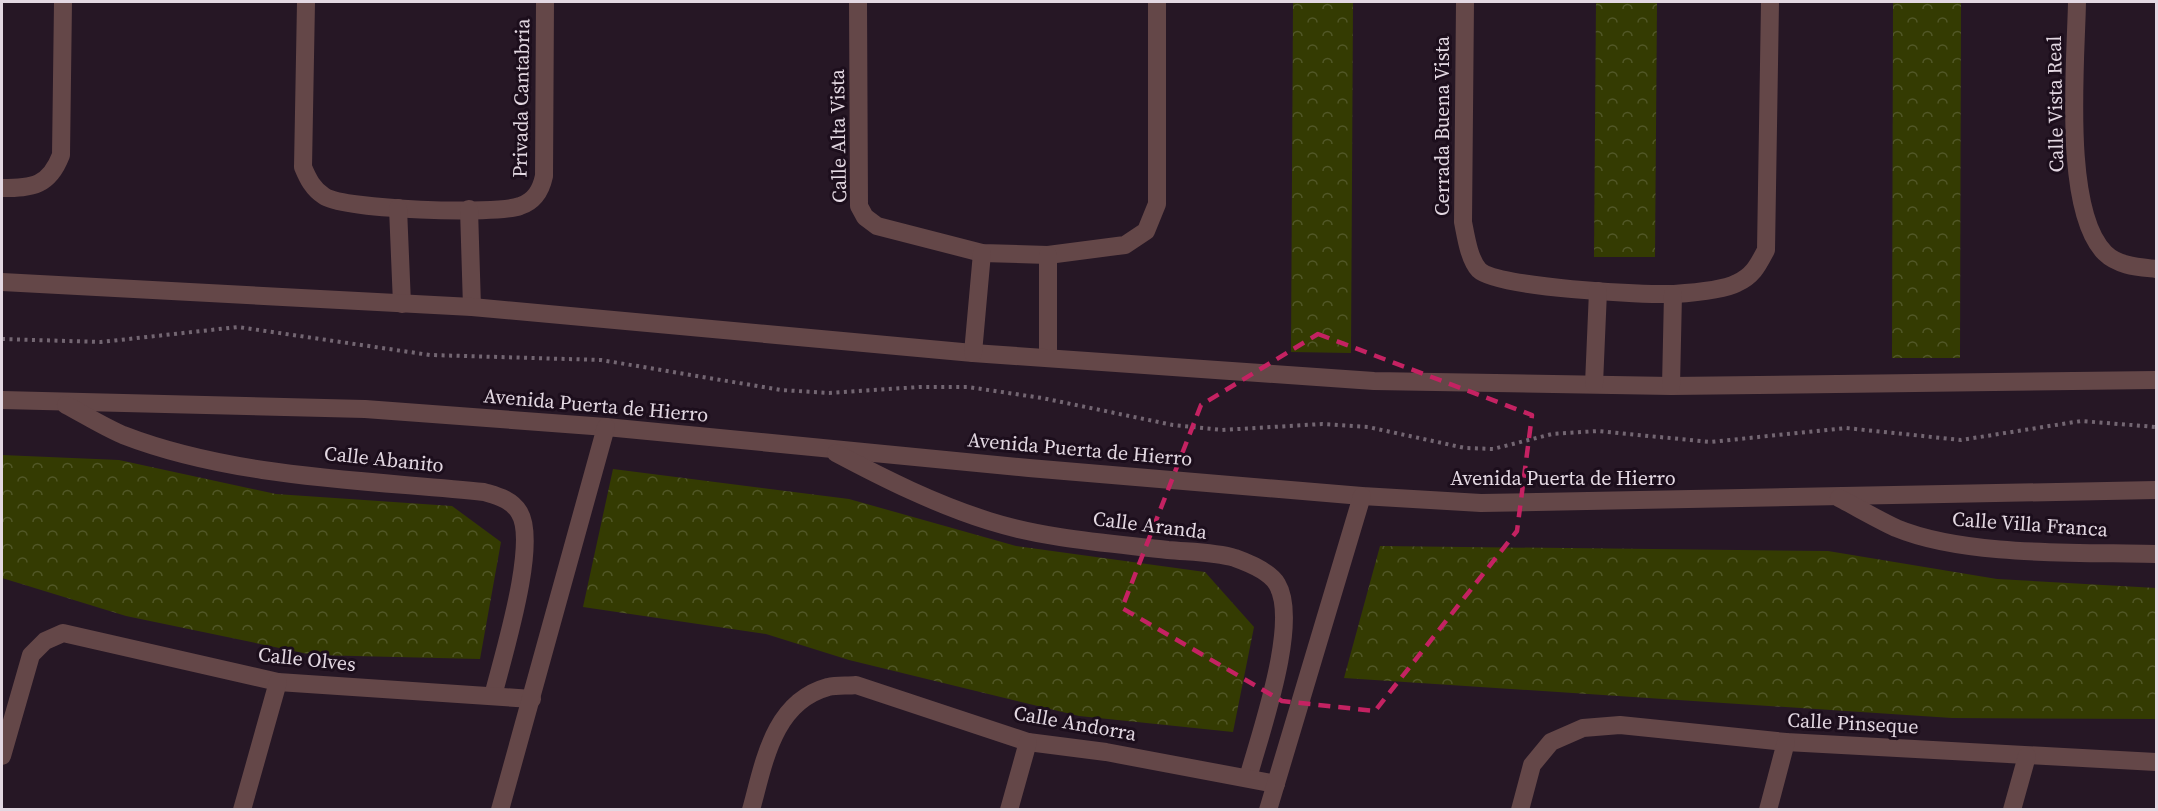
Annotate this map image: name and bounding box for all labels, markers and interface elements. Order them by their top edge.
street label: Privada Cantabria [506,17,536,178]
street label: Cerrada Buena Vista [1428,35,1456,216]
street label: Calle Vista Real [2040,35,2070,173]
street label: Calle Alta Vista [823,68,853,203]
street label: Avenida Puerta de Hierro [482,381,710,429]
street label: Avenida Puerta de Hierro [966,425,1194,473]
street label: Calle Abanito [323,439,445,479]
street label: Avenida Puerta de Hierro [1450,464,1676,492]
street label: Calle Aranda [1091,504,1209,546]
street label: Calle Villa Franca [1951,505,2110,543]
street label: Calle Olves [257,640,357,678]
street label: Calle Andorra [1011,698,1139,748]
street label: Calle Pinseque [1787,706,1919,740]

